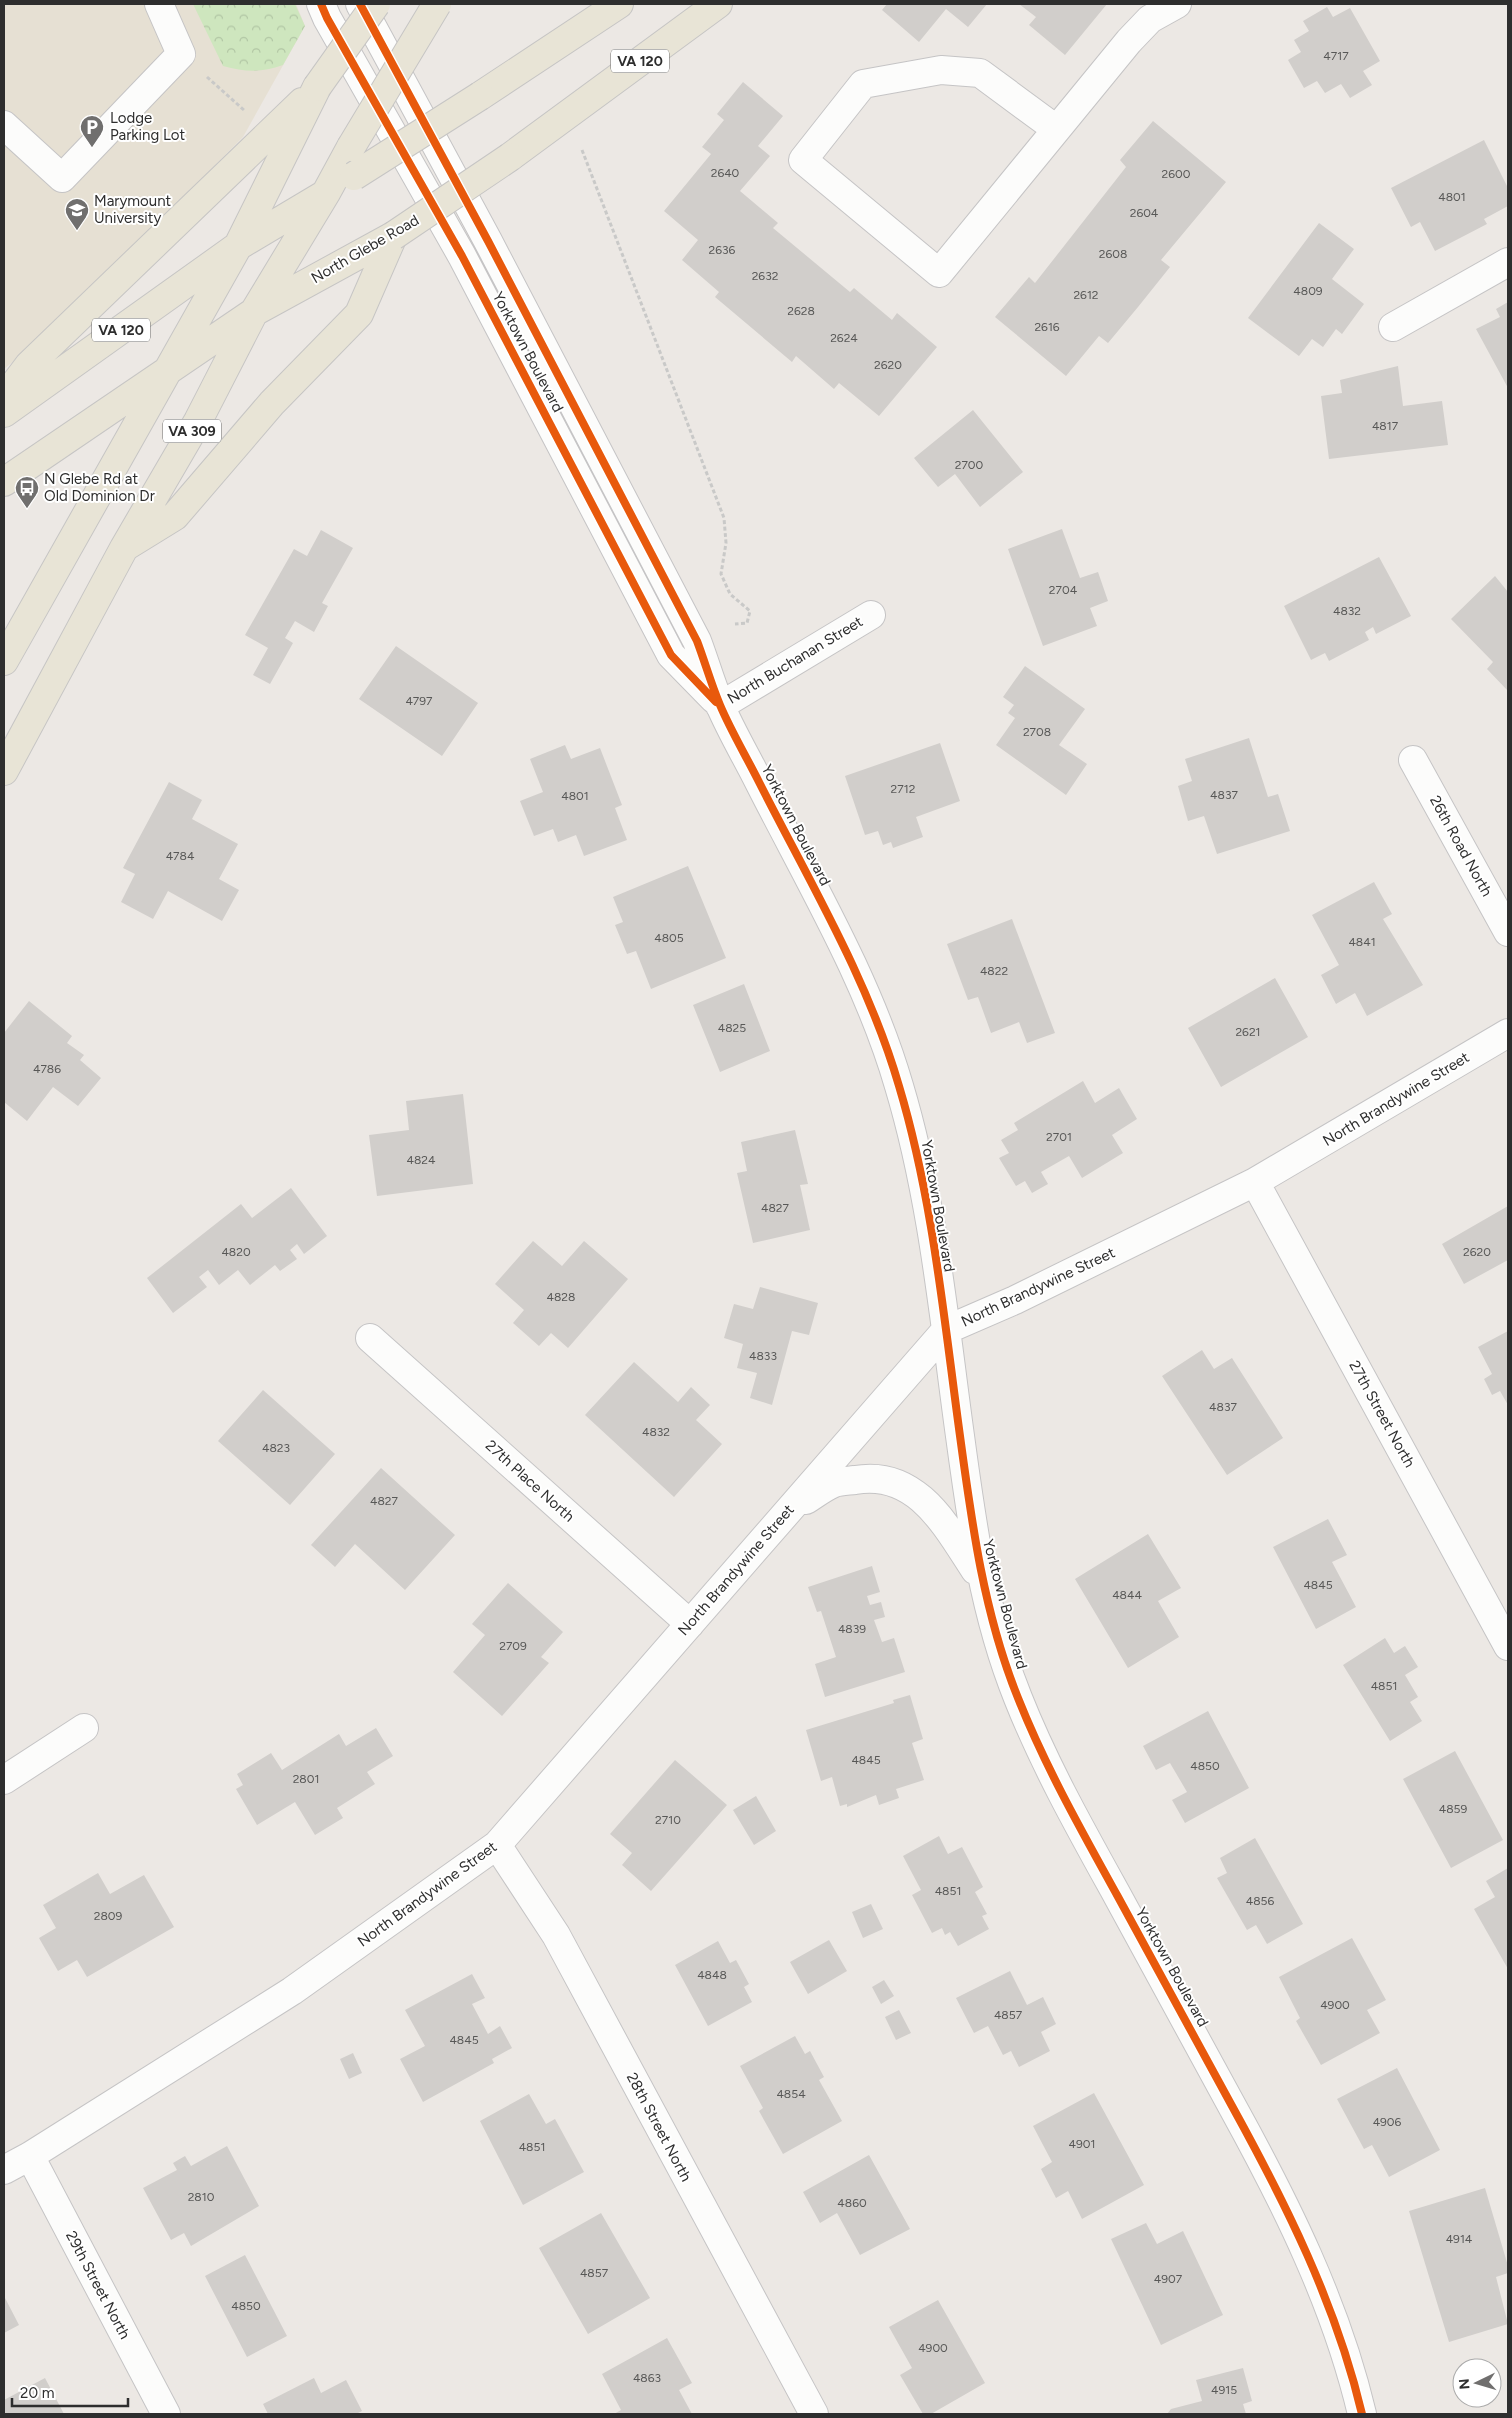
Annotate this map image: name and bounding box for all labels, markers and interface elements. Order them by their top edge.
road number: VA 120 [611,49,669,72]
house number: 4717 [1323,49,1349,63]
place label: Lodge Parking Lot [110,109,185,144]
parking icon: Lodge Parking Lot [79,114,105,148]
house number: 2640 [711,166,740,180]
house number: 2600 [1162,167,1191,181]
house number: 4801 [1438,190,1466,204]
place label: Marymount University [94,192,172,227]
school or university icon: Marymount University [64,197,90,231]
house number: 2604 [1130,206,1159,220]
street label: North Glebe Road [308,211,422,287]
house number: 2636 [709,243,736,257]
house number: 2608 [1099,247,1127,261]
house number: 2632 [752,269,778,283]
house number: 4809 [1293,284,1323,298]
house number: 2612 [1073,288,1099,302]
street label: Yorktown Boulevard [489,289,567,415]
house number: 2628 [787,304,815,318]
road number: VA 120 [92,318,150,342]
house number: 2616 [1034,320,1060,334]
house number: 2624 [830,331,858,345]
house number: 2620 [874,358,902,372]
house number: 4817 [1372,419,1399,433]
road number: VA 309 [163,420,221,442]
house number: 2700 [955,458,984,472]
place label: N Glebe Rd at Old Dominion Dr [44,470,155,505]
bus stop icon: N Glebe Rd at Old Dominion Dr [14,475,40,509]
house number: 2704 [1049,583,1078,597]
house number: 4832 [1333,604,1361,618]
street label: North Buchanan Street [724,612,866,708]
house number: 4797 [405,694,433,708]
house number: 2708 [1023,725,1051,739]
street label: Yorktown Boulevard [758,761,834,889]
house number: 2712 [891,782,915,796]
house number: 4837 [1210,788,1238,802]
house number: 4801 [561,789,589,803]
street label: 26th Road North [1426,793,1496,899]
house number: 4784 [166,849,195,863]
house number: 4805 [654,931,684,945]
house number: 4841 [1348,935,1376,949]
house number: 4822 [980,964,1008,978]
house number: 4825 [718,1021,746,1035]
house number: 2621 [1235,1025,1261,1039]
street label: North Brandywine Street [1320,1048,1473,1150]
house number: 4786 [33,1062,61,1076]
house number: 2701 [1046,1130,1072,1144]
street label: Yorktown Boulevard [918,1139,958,1273]
house number: 4824 [407,1153,436,1167]
house number: 4827 [761,1201,790,1215]
street label: North Brandywine Street [958,1243,1118,1331]
house number: 4820 [221,1245,251,1259]
house number: 2620 [1463,1245,1491,1259]
house number: 4828 [547,1290,575,1304]
house number: 4833 [749,1349,777,1363]
street label: 27th Street North [1345,1357,1419,1471]
house number: 4837 [1209,1400,1237,1414]
house number: 4832 [642,1425,670,1439]
street label: 27th Place North [482,1436,578,1526]
house number: 4823 [262,1441,290,1455]
house number: 4827 [370,1494,399,1508]
street label: North Brandywine Street [674,1501,798,1639]
street label: Yorktown Boulevard [979,1537,1031,1671]
house number: 4845 [1303,1578,1333,1592]
house number: 4844 [1112,1588,1142,1602]
house number: 4839 [838,1622,866,1636]
house number: 2709 [499,1639,527,1653]
house number: 4851 [1371,1679,1397,1693]
house number: 4845 [851,1753,881,1767]
house number: 4850 [1190,1759,1220,1773]
house number: 2801 [293,1772,319,1786]
house number: 4859 [1439,1802,1467,1816]
house number: 2710 [655,1813,681,1827]
street label: North Brandywine Street [354,1837,500,1951]
house number: 4851 [935,1884,961,1898]
house number: 4856 [1246,1894,1274,1908]
street label: Yorktown Boulevard [1132,1904,1212,2030]
house number: 2809 [94,1909,122,1923]
house number: 4848 [697,1968,727,1982]
house number: 4900 [1320,1998,1350,2012]
house number: 4857 [994,2008,1023,2022]
house number: 4845 [449,2033,479,2047]
street label: 28th Street North [623,2070,695,2184]
house number: 4854 [776,2087,806,2101]
house number: 4906 [1373,2115,1402,2129]
house number: 4901 [1069,2137,1095,2151]
house number: 4851 [519,2140,545,2154]
house number: 2810 [188,2190,215,2204]
house number: 4860 [837,2196,867,2210]
street label: 29th Street North [62,2228,134,2342]
house number: 4914 [1446,2232,1473,2246]
house number: 4857 [580,2266,609,2280]
house number: 4907 [1154,2272,1183,2286]
house number: 4850 [231,2299,261,2313]
house number: 4900 [918,2341,948,2355]
north arrow [1452,2358,1502,2408]
house number: 4863 [633,2371,661,2385]
scale bar [12,2376,129,2408]
text: N [1456,2378,1473,2390]
house number: 4915 [1211,2383,1237,2397]
text: 20 m [20,2384,54,2402]

